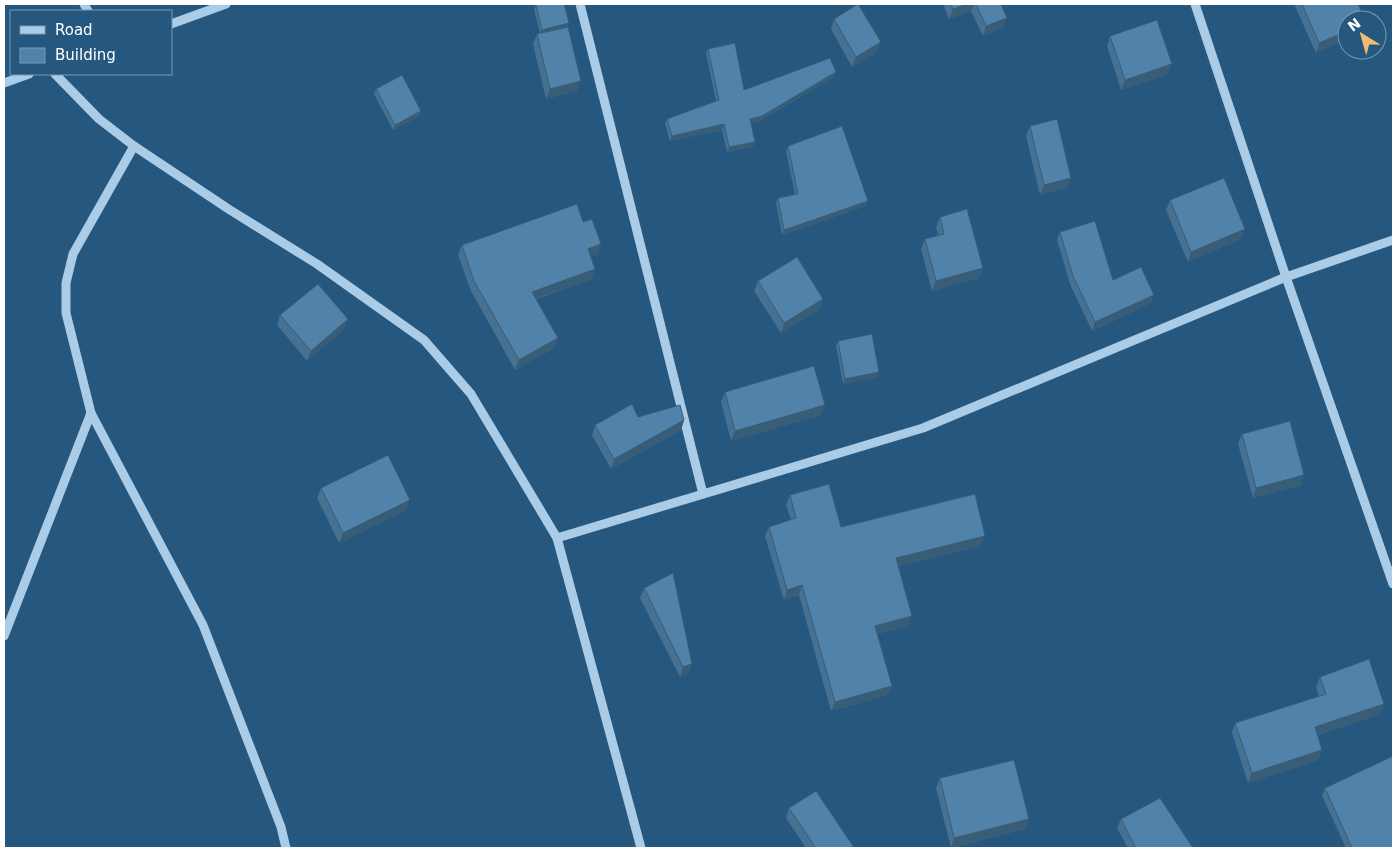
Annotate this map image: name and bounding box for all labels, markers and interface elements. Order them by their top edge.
legend [10,10,172,75]
north arrow [1337,10,1387,60]
text: N [1345,15,1364,35]
text: Road [55,21,93,39]
text: Building [55,46,116,64]

